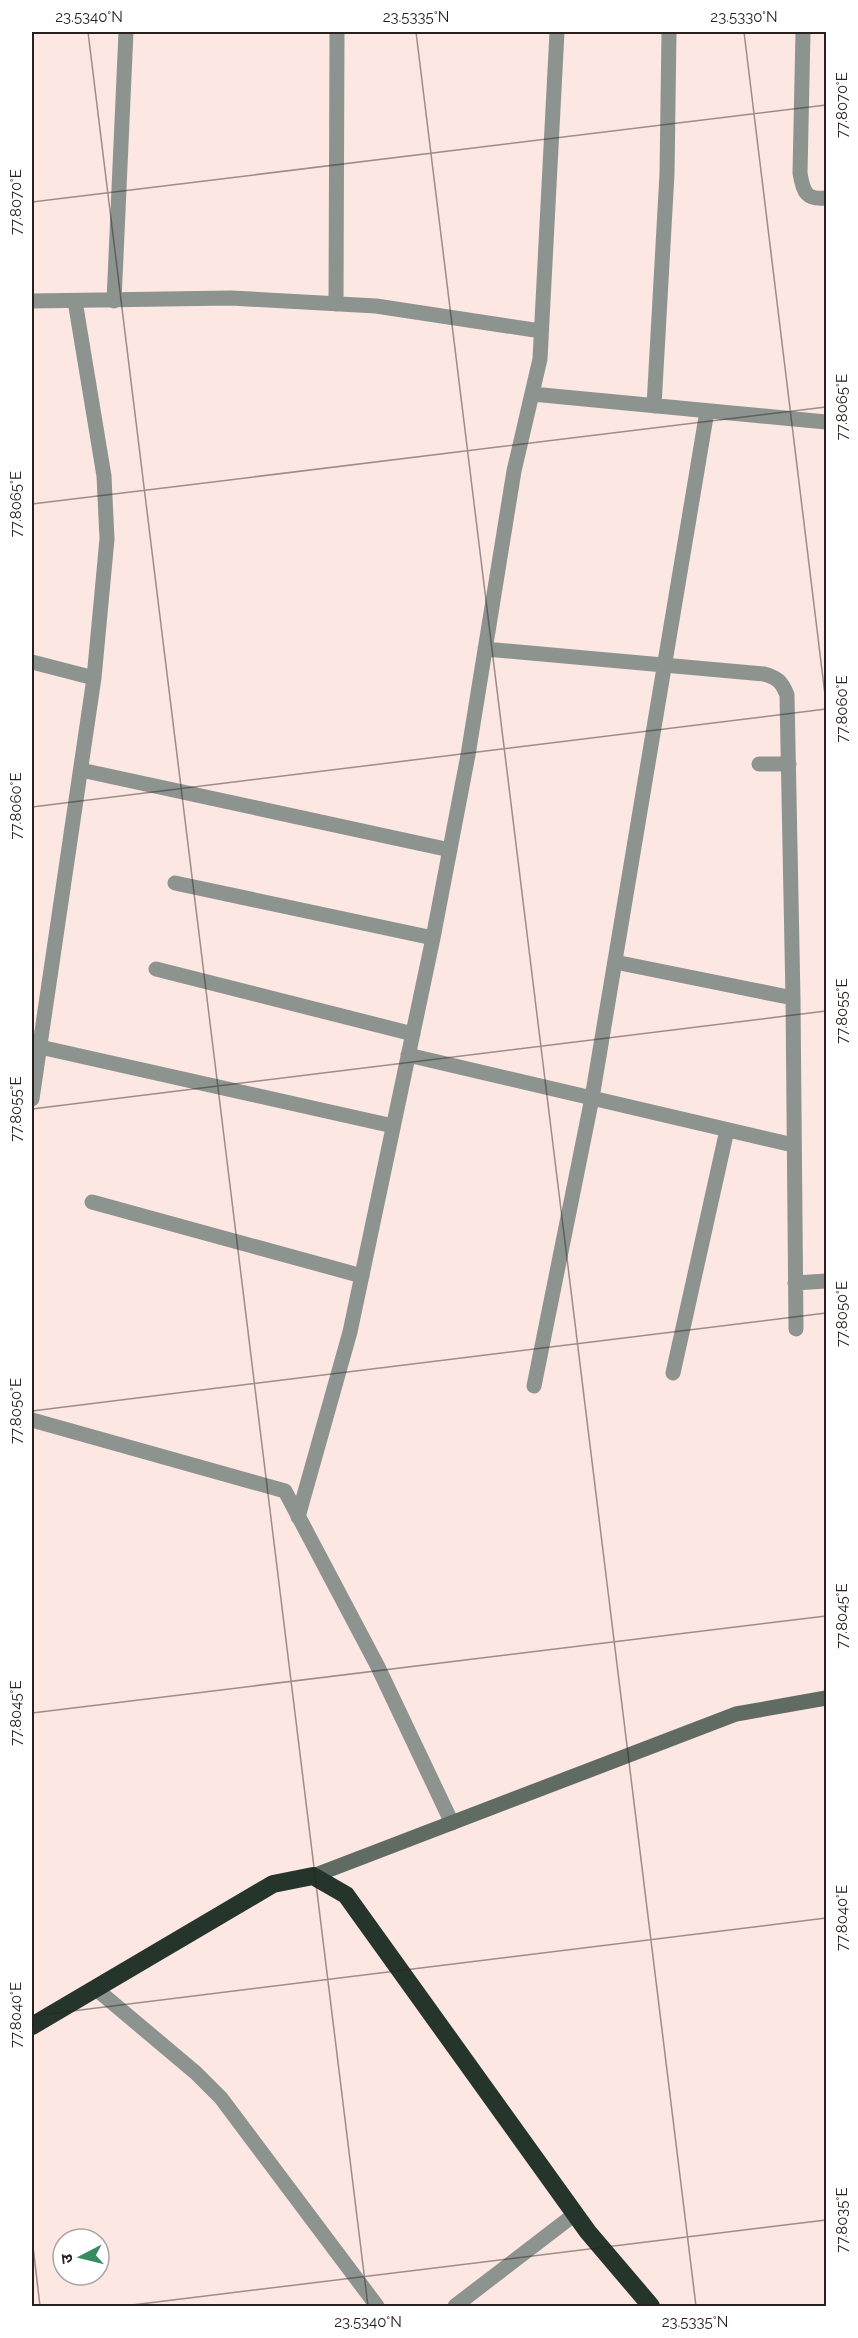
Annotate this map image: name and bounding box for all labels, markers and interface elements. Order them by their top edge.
text: 23.5340°N [55,8,123,26]
text: 23.5335°N [383,8,449,26]
text: 23.5330°N [710,8,778,26]
text: 77.8070°E [833,72,851,138]
text: 77.8070°E [7,169,25,235]
text: 77.8065°E [833,374,851,440]
text: 77.8065°E [7,471,25,537]
text: 77.8060°E [833,675,851,743]
text: 77.8060°E [7,772,25,840]
text: 77.8055°E [833,978,851,1044]
text: 77.8055°E [7,1076,25,1142]
text: 77.8050°E [833,1281,851,1347]
text: 77.8050°E [7,1378,25,1444]
text: 77.8045°E [833,1583,851,1649]
text: 77.8045°E [7,1680,25,1746]
text: 77.8040°E [833,1885,851,1951]
text: 77.8040°E [7,1982,25,2048]
text: 77.8035°E [833,2187,851,2253]
north arrow [51,2227,111,2287]
text: उ [57,2252,77,2265]
text: 23.5340°N [334,2313,402,2331]
text: 23.5335°N [662,2313,728,2331]

